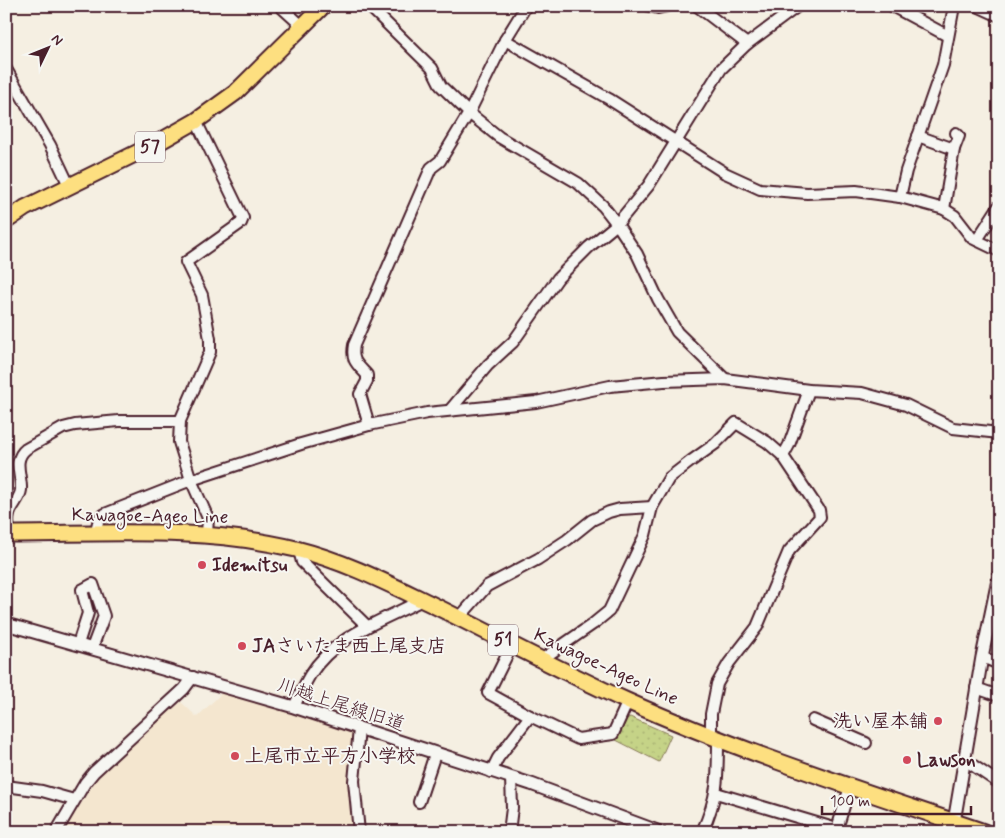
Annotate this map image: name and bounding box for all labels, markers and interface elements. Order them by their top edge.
north arrow [22,22,72,72]
text: N [47,30,67,49]
road number: 57 [135,132,165,162]
street label: Kawagoe-Ageo Line [71,502,229,532]
place label: Idemitsu [212,553,288,578]
marker: Idemitsu [196,559,208,571]
street label: Kawagoe-Ageo Line [529,623,682,713]
road number: 51 [488,624,518,656]
place label: JAさいたま西上尾支店 [252,634,446,659]
marker: JAさいたま西上尾支店 [236,640,248,652]
street label: 川越上尾線旧道 [274,673,408,737]
place label: 洗い屋本舗 [833,709,928,734]
marker: 洗い屋本舗 [932,715,944,727]
place label: 上尾市立平方小学校 [245,744,416,769]
place label: Lawson [917,748,976,773]
marker: 上尾市立平方小学校 [229,750,241,762]
marker: Lawson [901,754,913,766]
scale bar [822,783,971,815]
text: 100 m [830,792,870,812]

